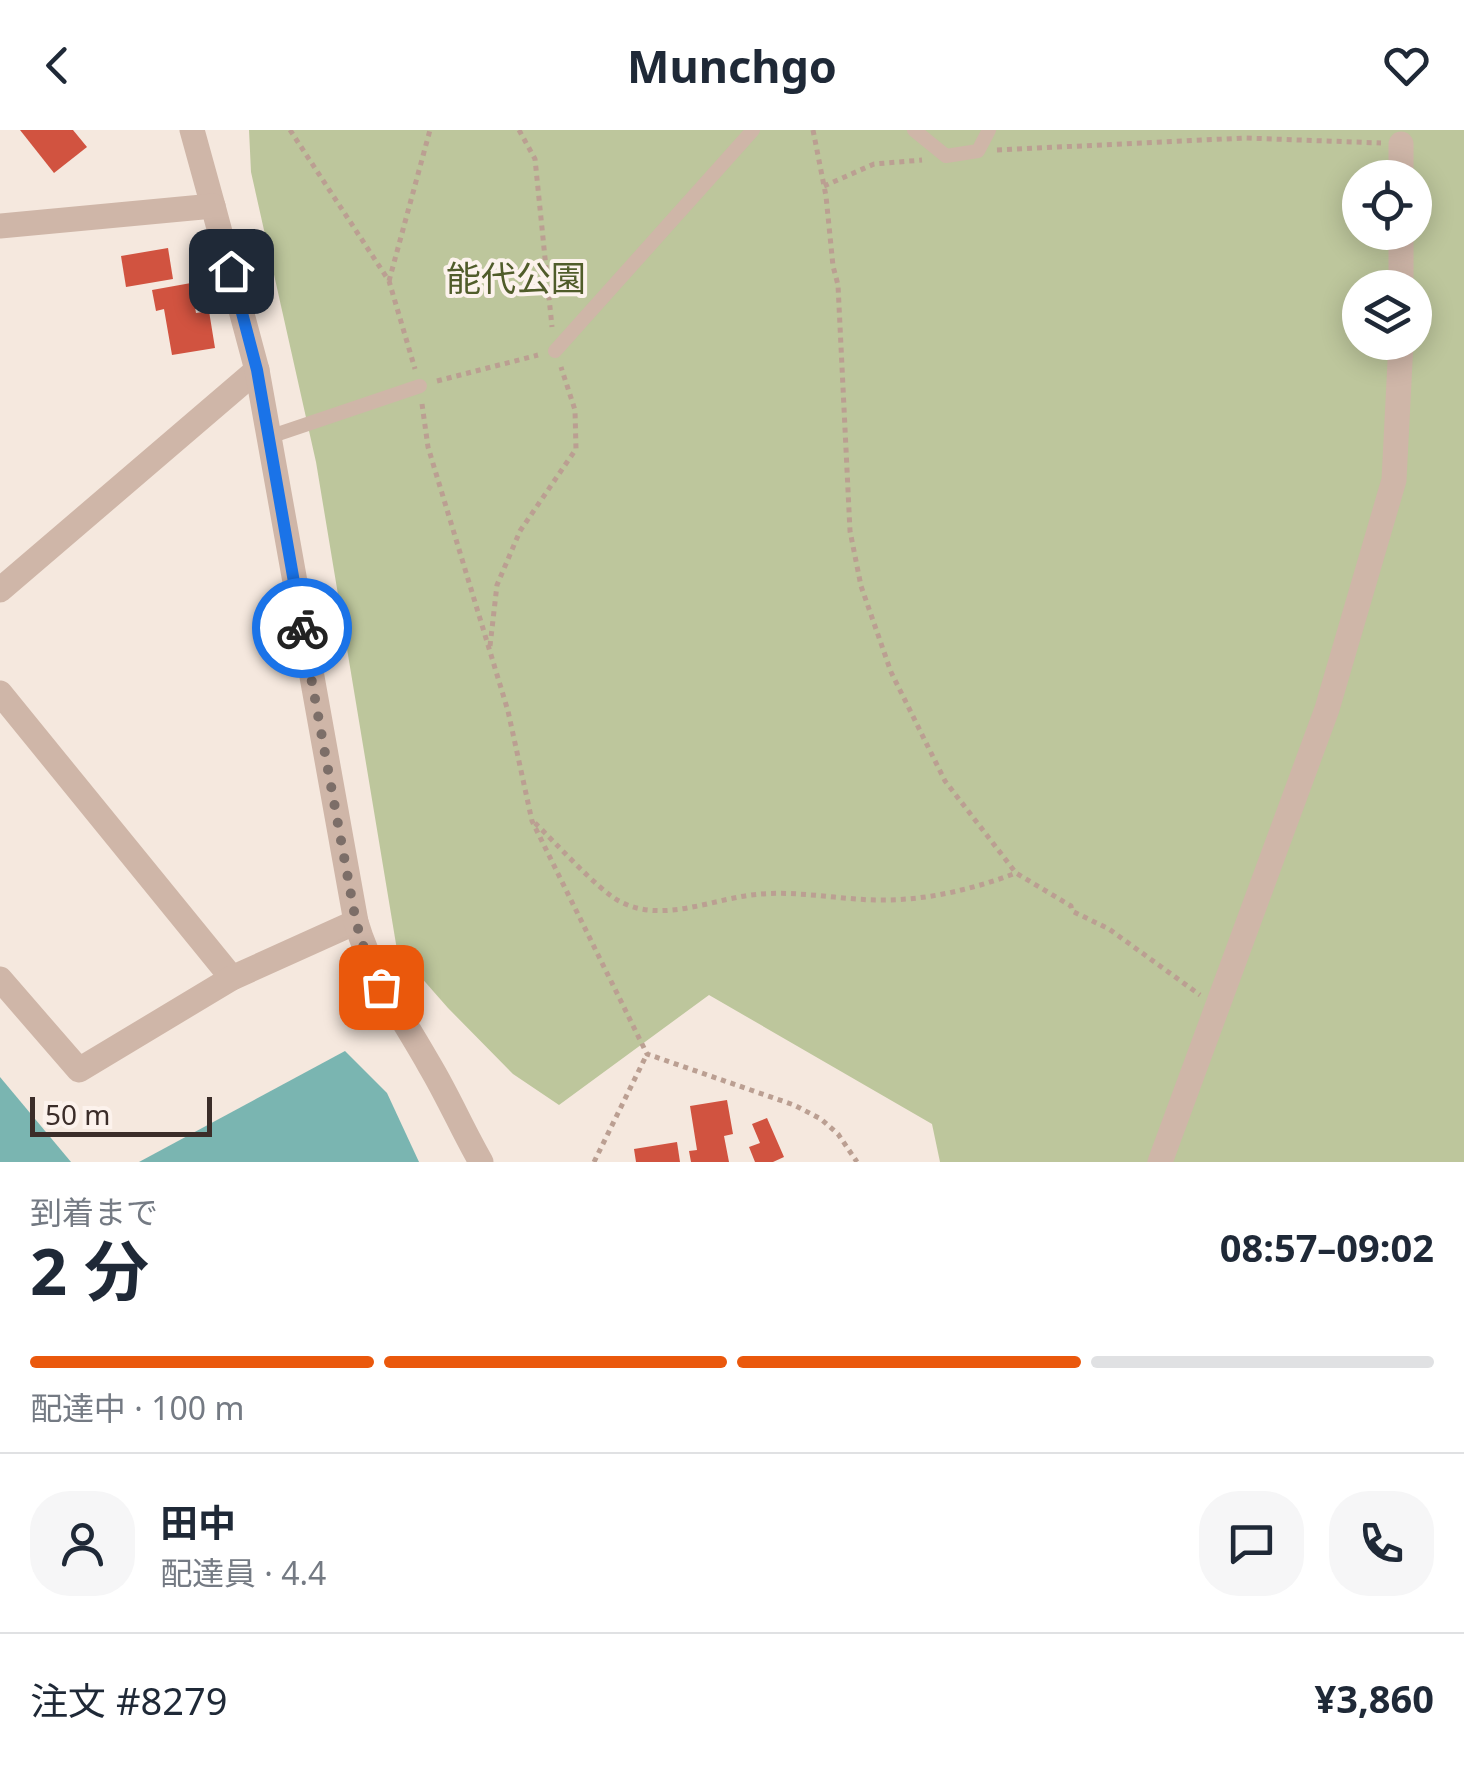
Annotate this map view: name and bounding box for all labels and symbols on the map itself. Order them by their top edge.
pin [189,229,274,314]
park label: 能代公園 [446,254,586,301]
courier [252,578,352,678]
pin [339,945,424,1030]
scale bar [30,1092,212,1136]

